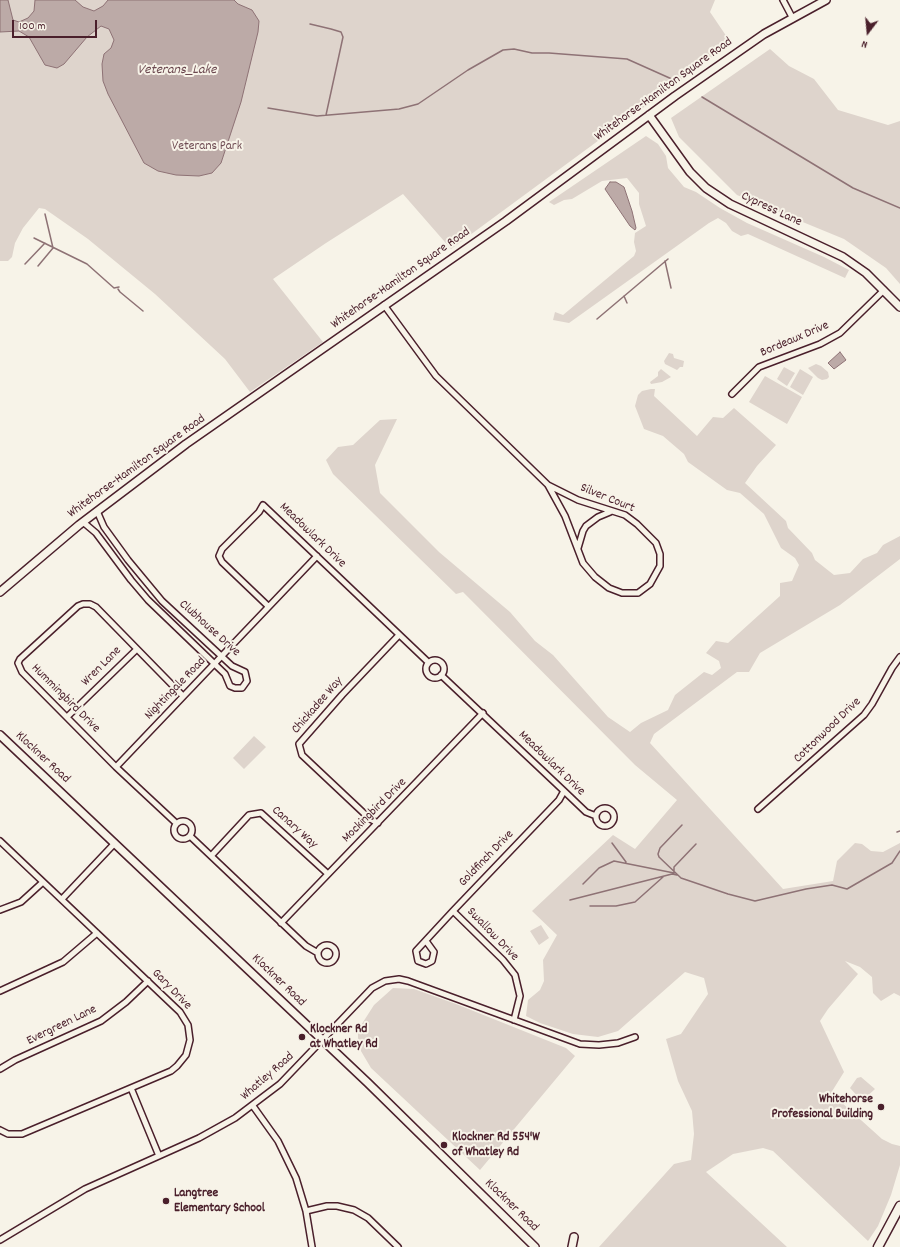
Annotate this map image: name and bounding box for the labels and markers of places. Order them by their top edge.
place label: Klockner Rd at Whatley Rd [310,1022,378,1053]
marker: Klockner Rd at Whatley Rd [297,1032,307,1042]
place label: Whitehorse Professional Building [771,1092,873,1123]
marker: Whitehorse Professional Building [876,1102,886,1112]
place label: Klockner Rd 554'W of Whatley Rd [452,1130,540,1161]
marker: Klockner Rd 554'W of Whatley Rd [439,1140,449,1150]
place label: Langtree Elementary School [174,1186,265,1217]
marker: Langtree Elementary School [161,1196,171,1206]

